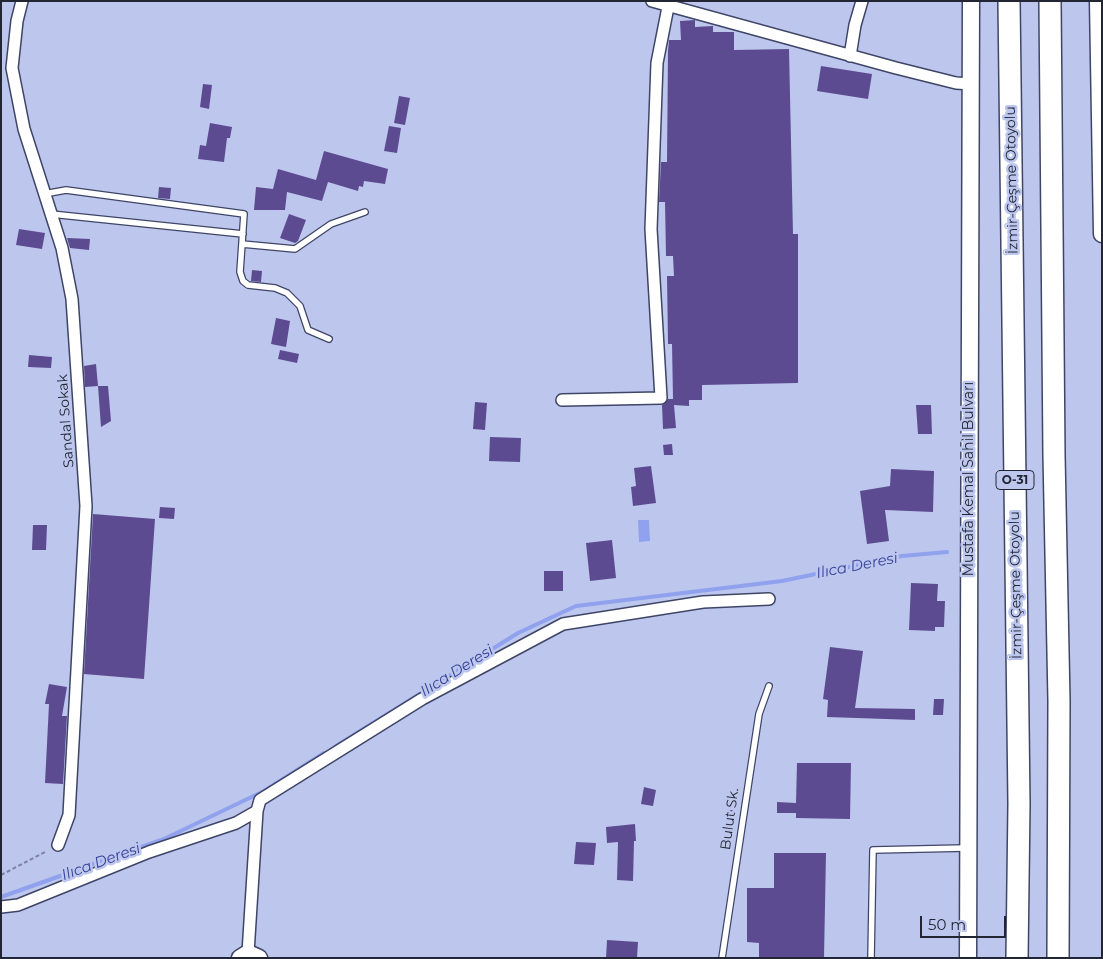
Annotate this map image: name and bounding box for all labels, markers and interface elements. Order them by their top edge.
street label: İzmir-Çeşme Otoyolu [1002,106,1022,254]
street label: Sandal Sokak [54,374,78,468]
street label: Mustafa Kemal Sahil Bulvarı [961,382,977,576]
road number: O-31 [996,470,1034,490]
street label: İzmir-Çeşme Otoyolu [1006,511,1026,659]
water label: Ilıca Deresi [815,549,899,583]
water label: Ilıca Deresi [417,641,497,701]
street label: Bulut Sk. [717,787,743,851]
water label: Ilıca Deresi [59,839,143,885]
scale bar [923,906,1009,938]
text: 50 m [928,915,966,934]

